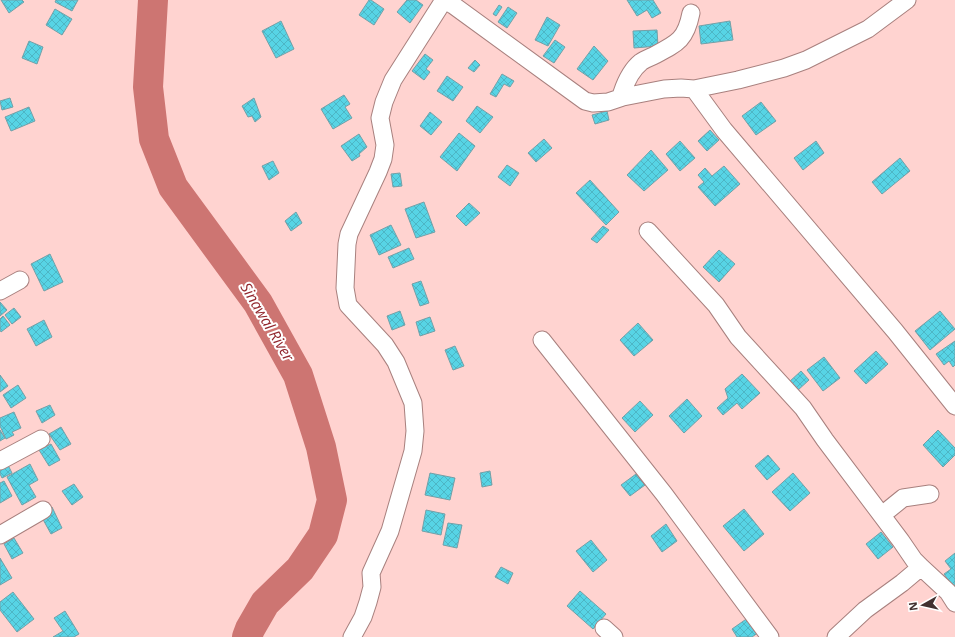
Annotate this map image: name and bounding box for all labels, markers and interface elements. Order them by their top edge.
water label: Sinawal River [237,279,300,365]
north arrow [903,585,943,625]
text: N [905,601,921,612]

